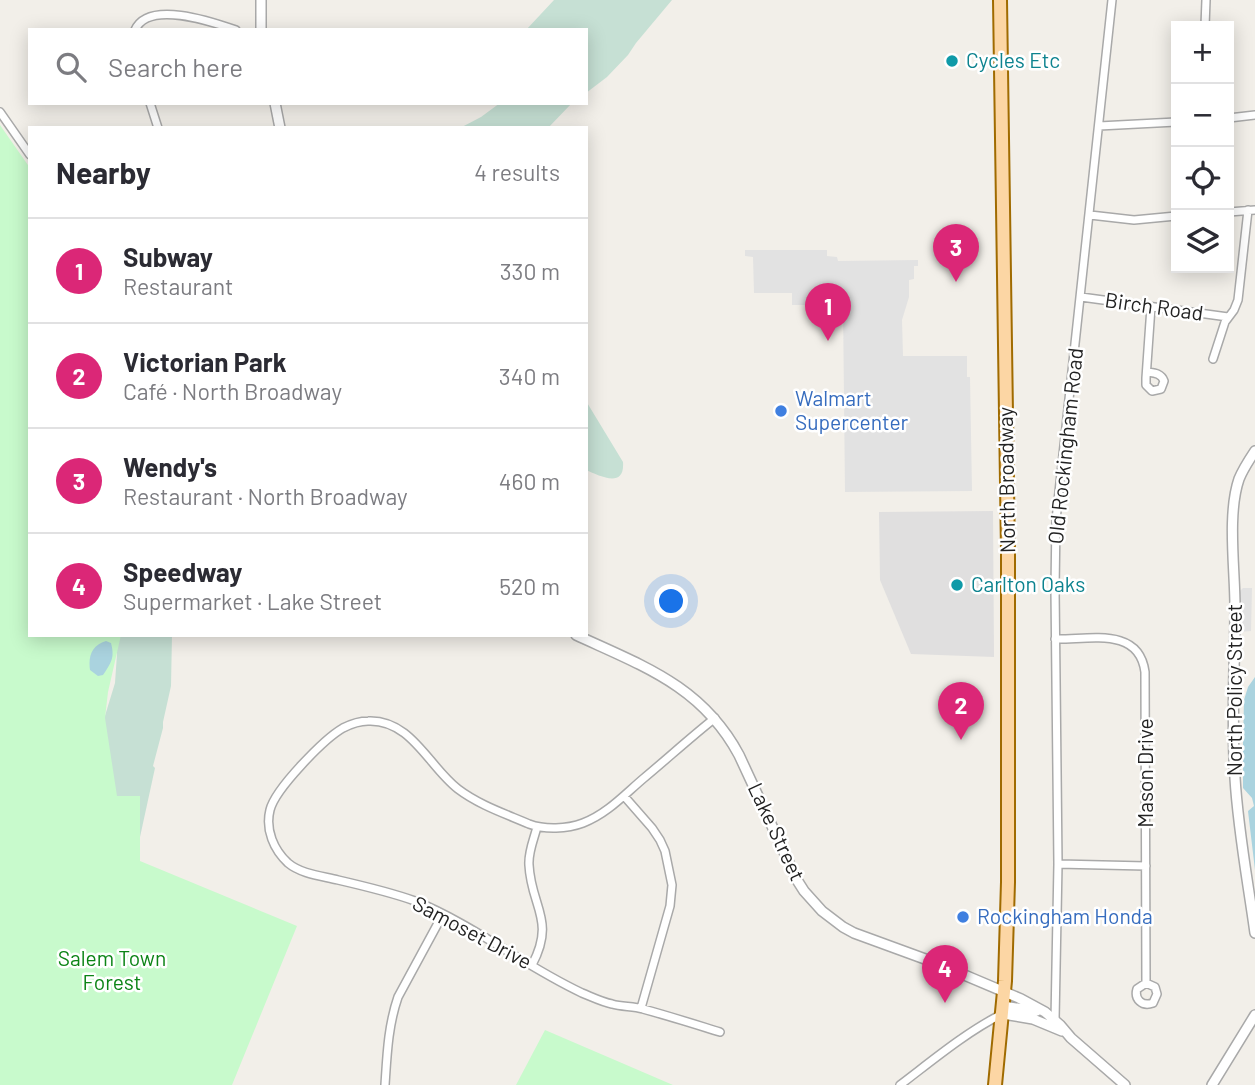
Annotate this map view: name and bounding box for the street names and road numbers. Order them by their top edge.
street label: Birch Road [1103,286,1205,325]
street label: Old Rockingham Road [1042,346,1087,545]
street label: North Broadway [992,406,1019,553]
street label: North Policy Street [1221,604,1246,776]
street label: Mason Drive [1132,718,1157,828]
street label: Lake Street [744,778,811,884]
street label: Samoset Drive [409,890,537,974]

